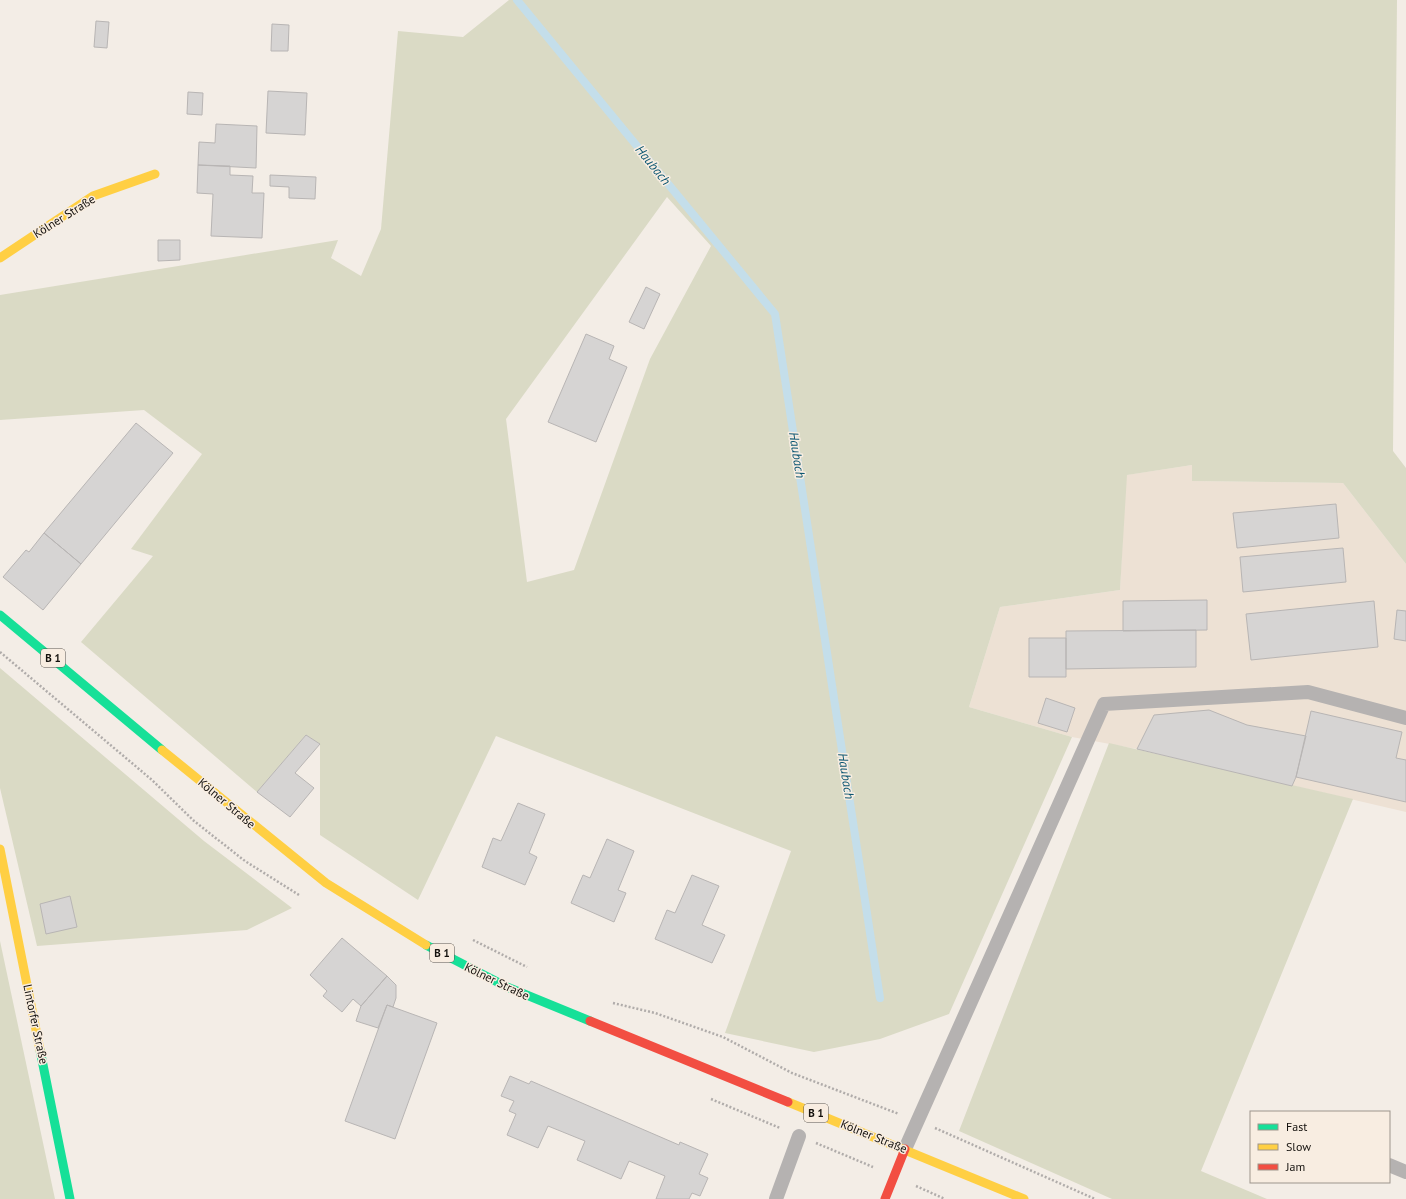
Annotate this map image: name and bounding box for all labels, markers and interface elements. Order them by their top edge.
water label: Haubach [632,141,674,189]
street label: Kölner Straße [30,191,98,241]
water label: Haubach [785,431,809,480]
road number: B 1 [41,649,65,667]
water label: Haubach [834,752,858,801]
street label: Kölner Straße [195,775,259,831]
road number: B 1 [430,944,454,962]
street label: Kölner Straße [462,959,532,1003]
street label: Lintorfer Straße [20,983,52,1065]
road number: B 1 [804,1104,828,1122]
legend [1250,1111,1390,1183]
street label: Kölner Straße [839,1116,909,1156]
text: Fast [1286,1119,1307,1134]
text: Slow [1286,1139,1311,1154]
text: Jam [1285,1159,1305,1174]

